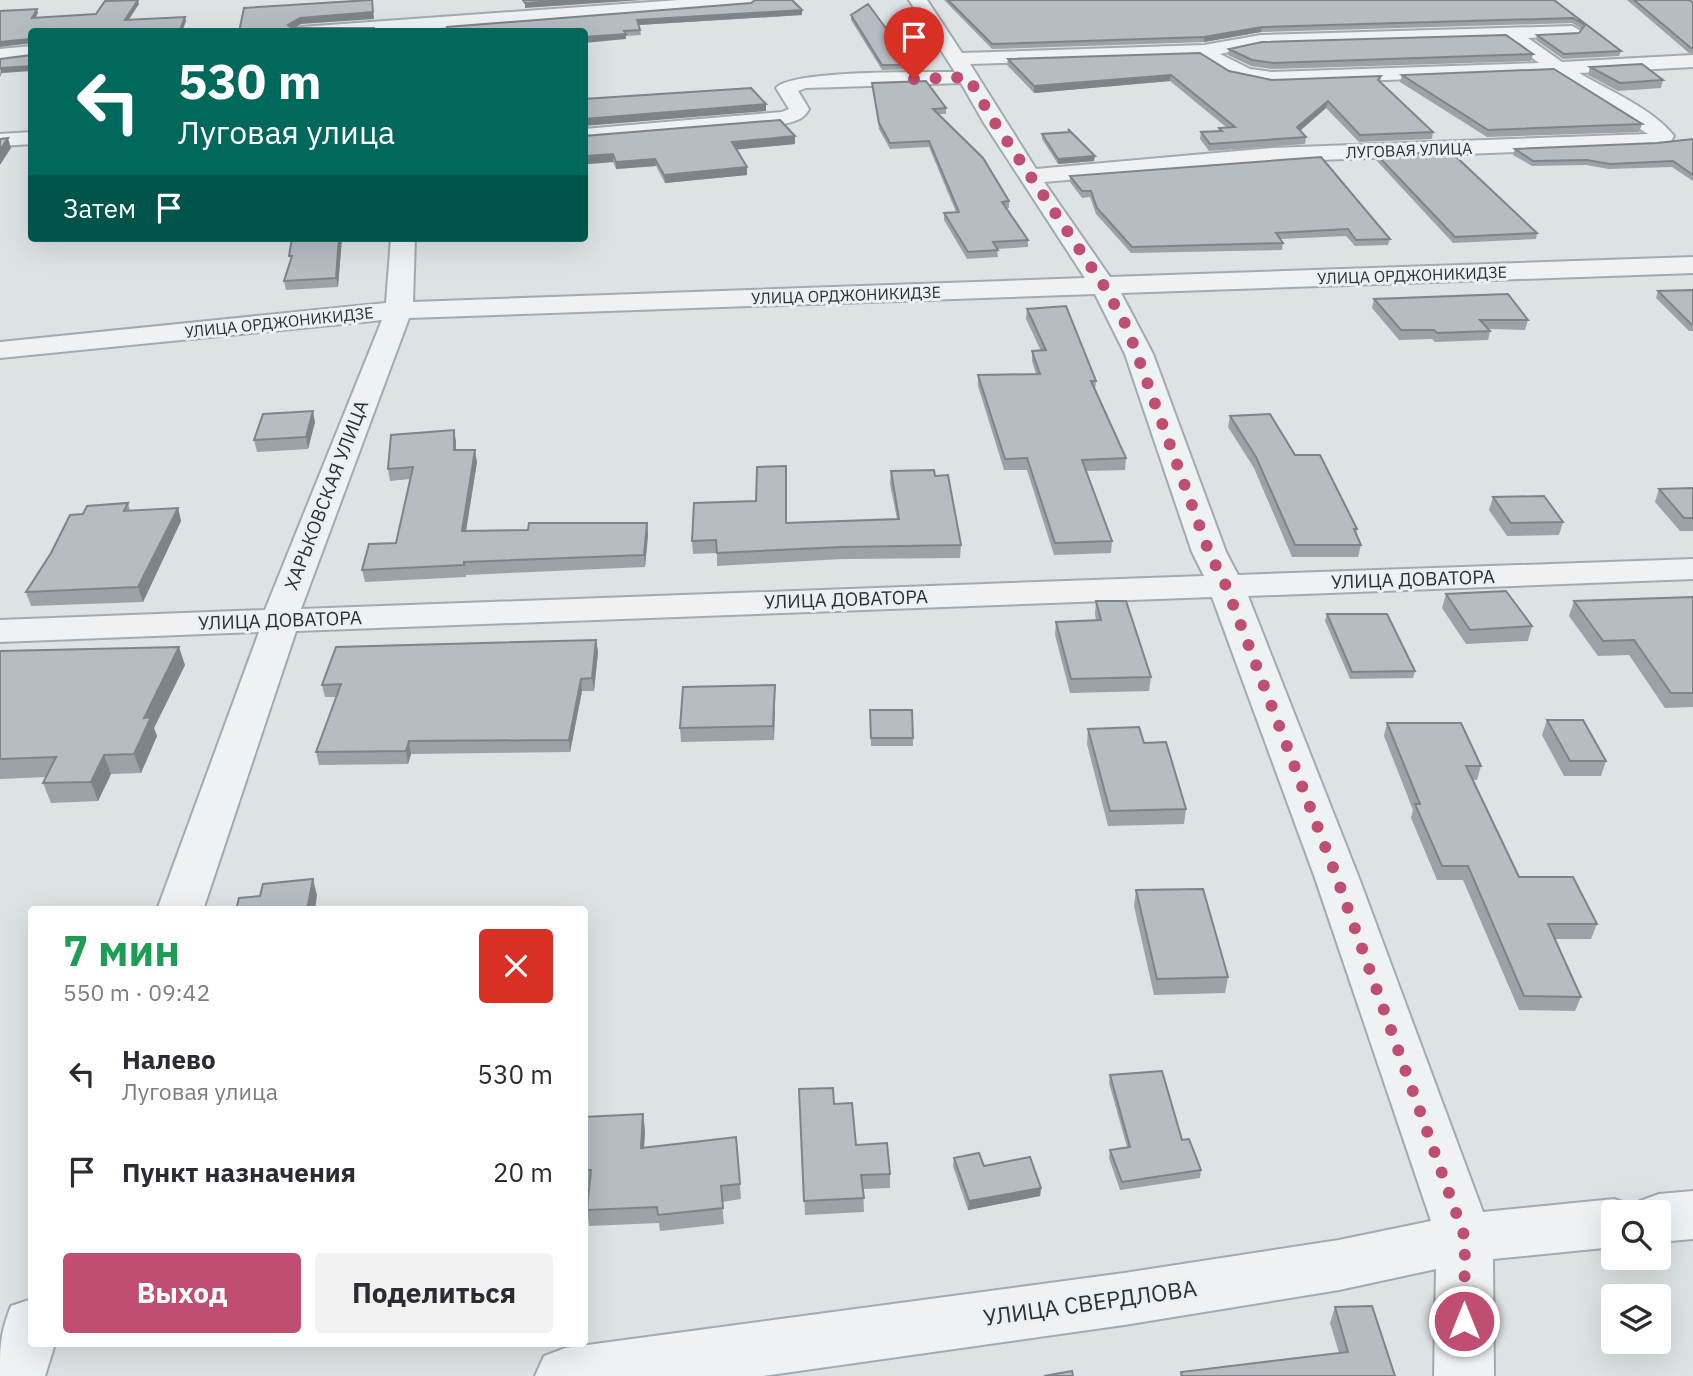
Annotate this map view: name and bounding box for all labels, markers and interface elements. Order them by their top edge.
pin [884,7,944,79]
icon: arrive [895,18,933,56]
text: 530 m [178,49,322,112]
icon: left [63,56,154,147]
text: Луговая улица [178,111,395,153]
street label: ЛУГОВАЯ УЛИЦА [1345,138,1473,162]
icon: arrive [150,189,188,227]
text: Затем [63,191,136,225]
street label: УЛИЦА ОРДЖОНИКИДЗЕ [1317,262,1507,288]
street label: УЛИЦА ОРДЖОНИКИДЗЕ [751,282,941,308]
street label: УЛИЦА ОРДЖОНИКИДЗЕ [184,302,374,342]
street label: ХАРЬКОВСКАЯ УЛИЦА [279,397,373,593]
street label: УЛИЦА ДОВАТОРА [1331,564,1495,594]
street label: УЛИЦА ДОВАТОРА [764,584,928,614]
street label: УЛИЦА ДОВАТОРА [198,605,362,635]
text: 7 мин [63,923,180,978]
button: close [479,929,553,1003]
text: 550 m · 09:42 [63,977,210,1007]
text: Налево [122,1042,216,1076]
icon: left [63,1055,101,1093]
text: 530 m [477,1057,553,1091]
text: Луговая улица [122,1076,278,1106]
icon: arrive [63,1153,101,1191]
text: Пункт назначения [122,1155,356,1189]
text: 20 m [493,1155,553,1189]
map controls [1601,1200,1671,1354]
button: search [1601,1200,1671,1270]
button: Выход [63,1253,301,1333]
button: Поделиться [315,1253,553,1333]
street label: УЛИЦА СВЕРДЛОВА [981,1272,1199,1332]
position arrow [1427,1284,1501,1358]
button: layers [1601,1284,1671,1354]

